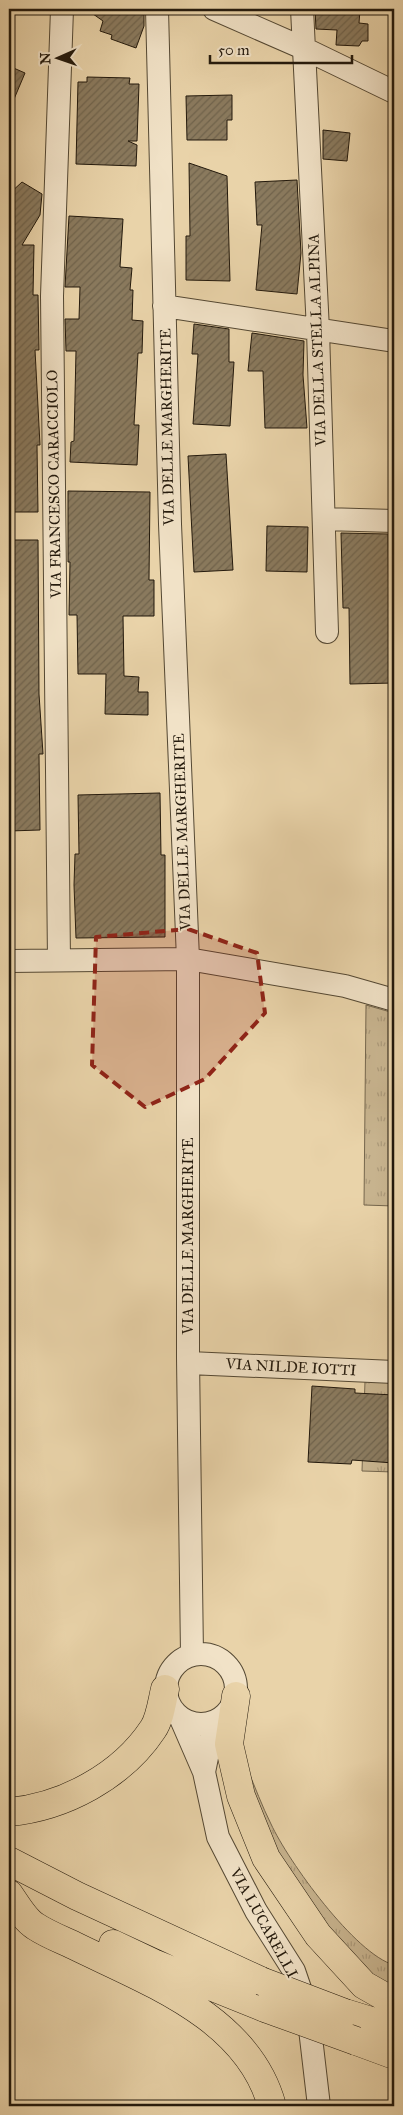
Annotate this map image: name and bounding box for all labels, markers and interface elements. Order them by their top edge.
north arrow [32,32,82,82]
scale bar [210,32,353,64]
text: 50 m [218,41,250,59]
text: N [37,52,54,65]
street label: VIA DELLA STELLA ALPINA [304,233,330,448]
street label: VIA DELLE MARGHERITE [156,328,178,527]
street label: VIA FRANCESCO CARACCIOLO [43,369,65,600]
street label: VIA DELLE MARGHERITE [170,733,194,932]
street label: VIA DELLE MARGHERITE [179,1137,197,1336]
street label: VIA NILDE IOTTI [224,1355,357,1379]
street label: VIA LUCARELLI [226,1864,302,1981]

